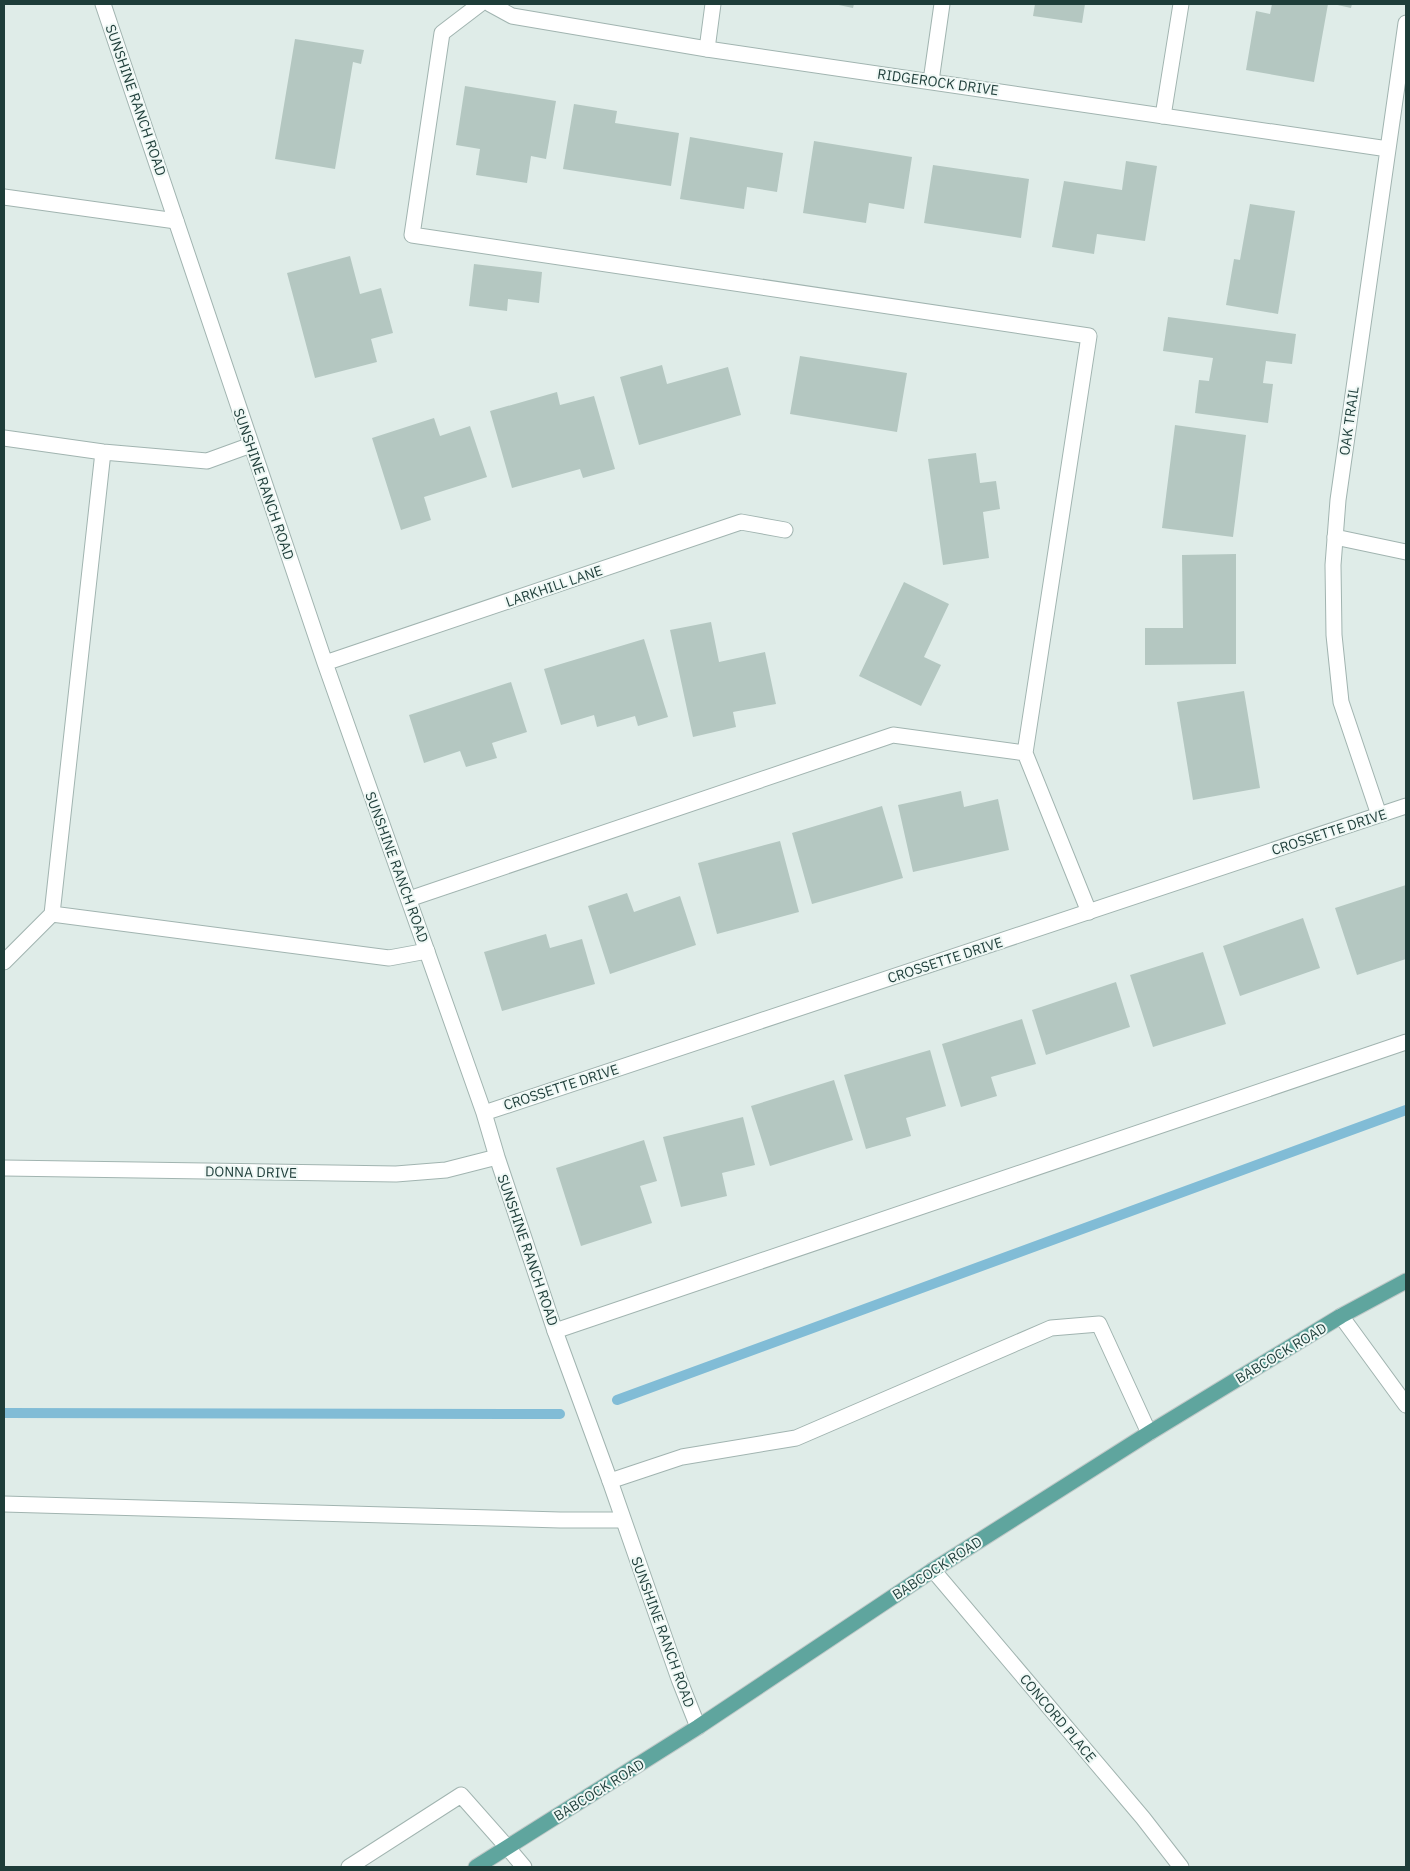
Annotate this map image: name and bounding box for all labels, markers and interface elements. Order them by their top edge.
street label: SUNSHINE RANCH ROAD [102,22,170,178]
street label: RIDGEROCK DRIVE [876,65,1000,99]
street label: OAK TRAIL [1335,385,1363,457]
street label: SUNSHINE RANCH ROAD [230,406,298,562]
street label: LARKHILL LANE [503,561,605,611]
street label: SUNSHINE RANCH ROAD [361,789,433,945]
street label: CROSSETTE DRIVE [1269,805,1389,859]
street label: CROSSETTE DRIVE [885,933,1005,987]
street label: CROSSETTE DRIVE [501,1060,621,1114]
street label: DONNA DRIVE [205,1162,297,1182]
street label: SUNSHINE RANCH ROAD [494,1172,562,1328]
street label: BABCOCK ROAD [1232,1319,1330,1387]
street label: BABCOCK ROAD [889,1532,985,1604]
street label: SUNSHINE RANCH ROAD [627,1554,699,1710]
street label: CONCORD PLACE [1016,1670,1100,1766]
street label: BABCOCK ROAD [550,1755,648,1825]

